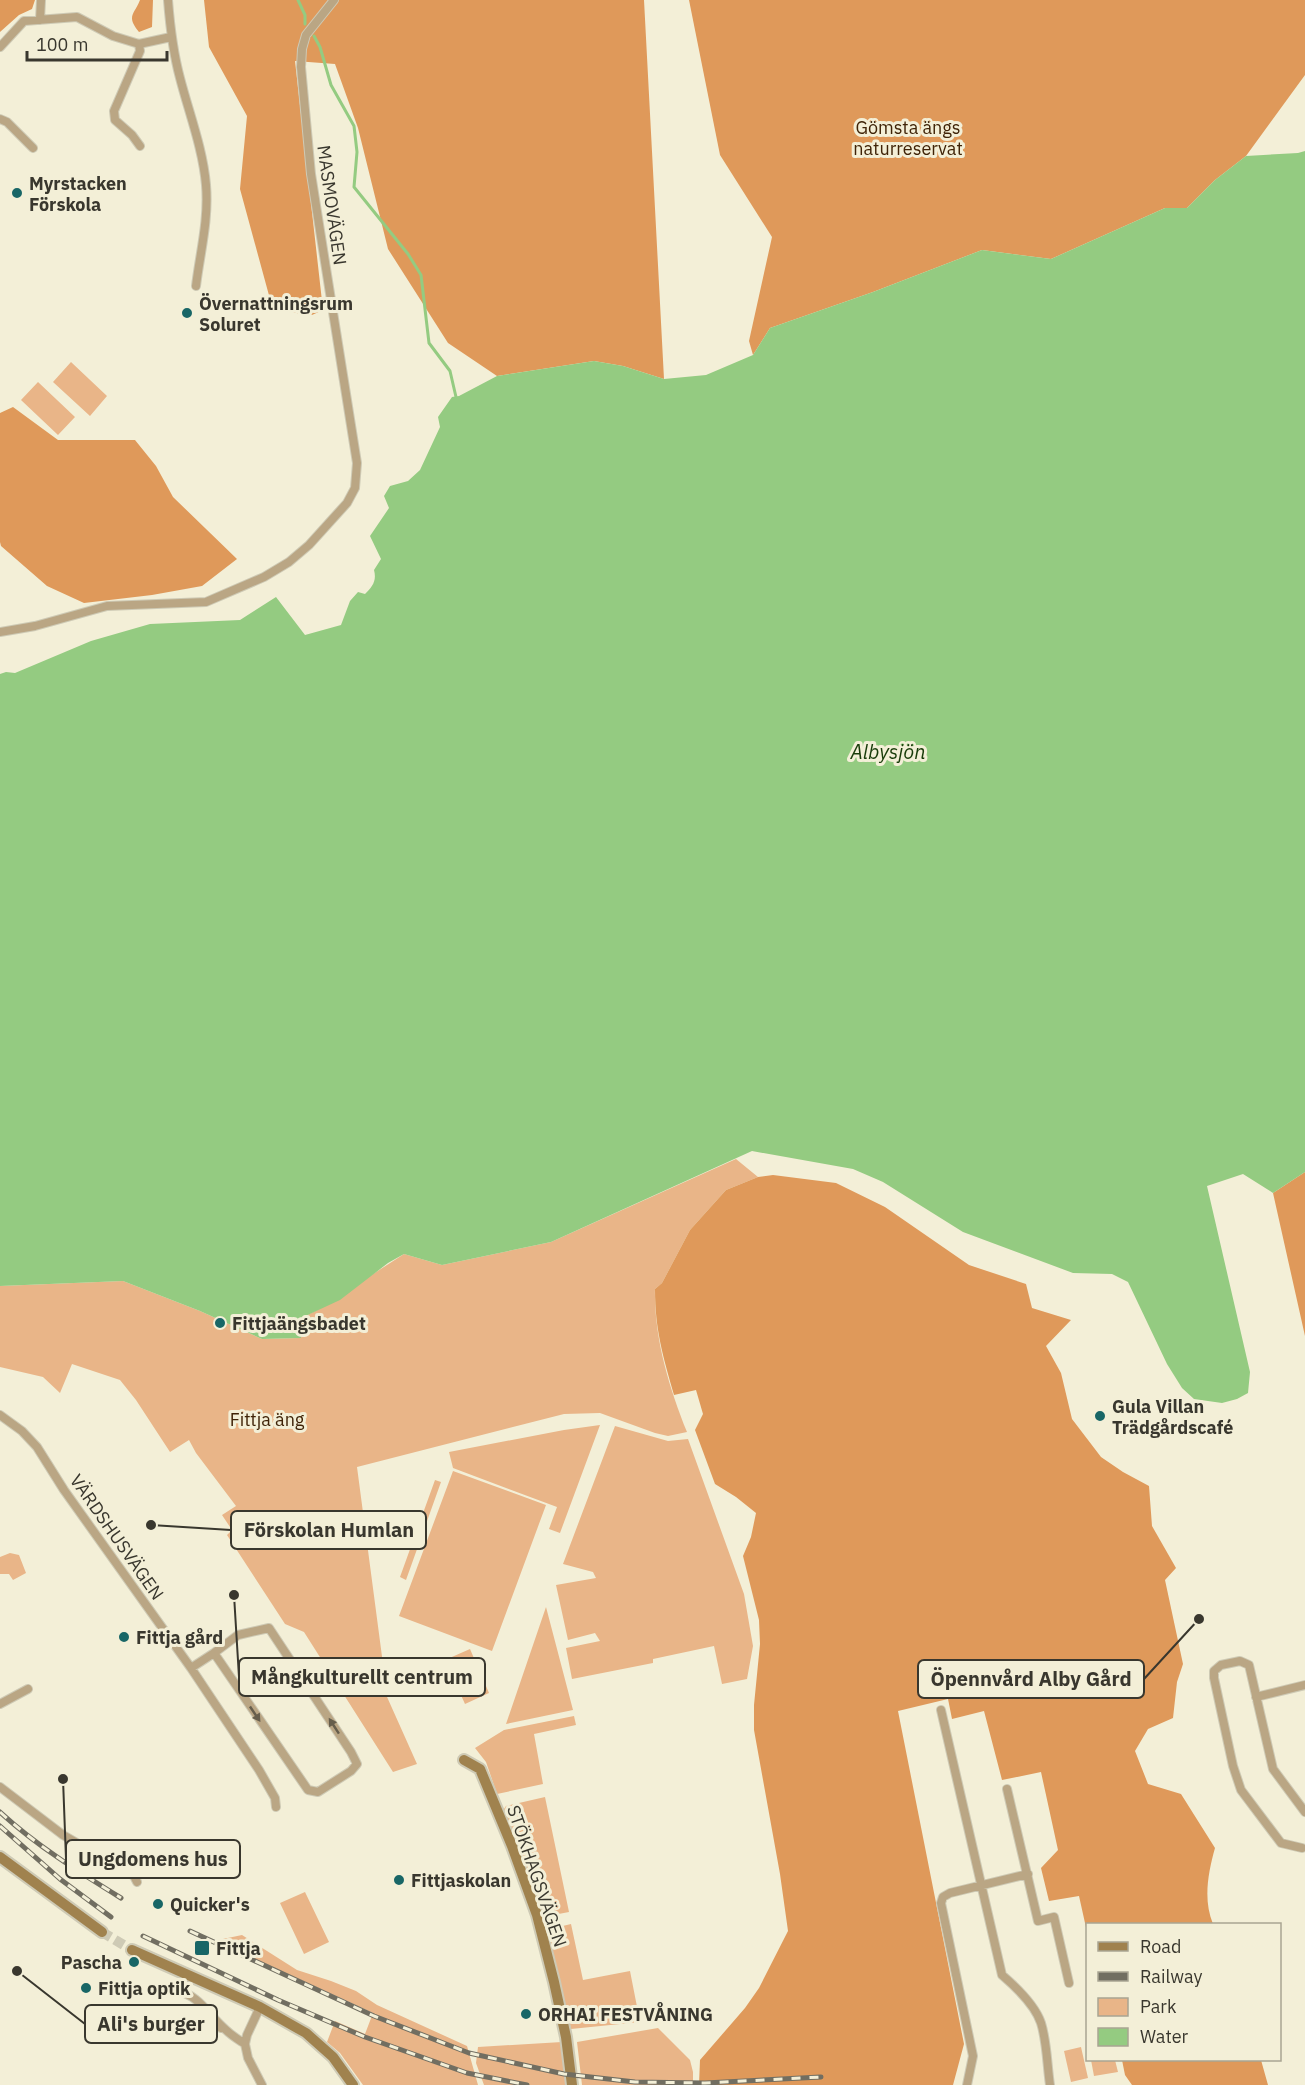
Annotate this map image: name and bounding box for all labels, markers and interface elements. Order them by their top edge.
scale bar [27,24,166,62]
text: 100 m [36,33,88,56]
park label: Gömsta ängs naturreservat [853,116,963,160]
street label: MASMOVÄGEN [312,143,352,267]
place label: Myrstacken Förskola [29,172,127,216]
marker: Myrstacken Förskola [10,186,24,200]
place label: Övernattningsrum Soluret [199,292,353,336]
marker: Övernattningsrum Soluret [180,306,194,320]
water label: Albysjön [849,738,926,765]
place label: Fittjaängsbadet [232,1312,366,1335]
marker: Fittjaängsbadet [213,1316,227,1330]
place label: Gula Villan Trädgårdscafé [1112,1395,1233,1439]
park label: Fittja äng [230,1408,305,1431]
marker: Gula Villan Trädgårdscafé [1093,1409,1107,1423]
street label: VÄRDSHUSVÄGEN [65,1470,169,1604]
callout: Förskolan Humlan [231,1511,426,1549]
text: Förskolan Humlan [244,1516,414,1543]
place label: Fittja gård [136,1626,223,1649]
marker: Fittja gård [117,1630,131,1644]
callout: Mångkulturellt centrum [239,1658,485,1696]
callout: Öpennvård Alby Gård [918,1660,1144,1698]
text: Mångkulturellt centrum [251,1663,473,1690]
text: Öpennvård Alby Gård [930,1665,1132,1692]
one-way arrow [249,1706,260,1722]
one-way arrow [328,1719,340,1735]
street label: STÖKHAGSVÄGEN [502,1802,572,1950]
callout: Ungdomens hus [66,1840,240,1878]
text: Ungdomens hus [78,1845,228,1872]
place label: Fittjaskolan [411,1869,511,1892]
marker: Fittjaskolan [392,1873,406,1887]
place label: Quicker's [170,1893,250,1916]
marker: Quicker's [151,1897,165,1911]
legend [1086,1923,1281,2061]
text: Road [1140,1935,1181,1958]
place label: Fittja [216,1937,261,1960]
marker: Fittja [193,1939,211,1957]
place label: Pascha [61,1951,122,1974]
marker: Pascha [127,1955,141,1969]
text: Railway [1140,1965,1202,1988]
place label: Fittja optik [98,1977,191,2000]
marker: Fittja optik [79,1981,93,1995]
text: Park [1140,1995,1177,2018]
place label: ORHAI FESTVÅNING [538,2001,713,2026]
callout: Ali's burger [85,2005,217,2043]
marker: ORHAI FESTVÅNING [519,2007,533,2021]
text: Ali's burger [97,2010,205,2037]
text: Water [1140,2025,1189,2048]

